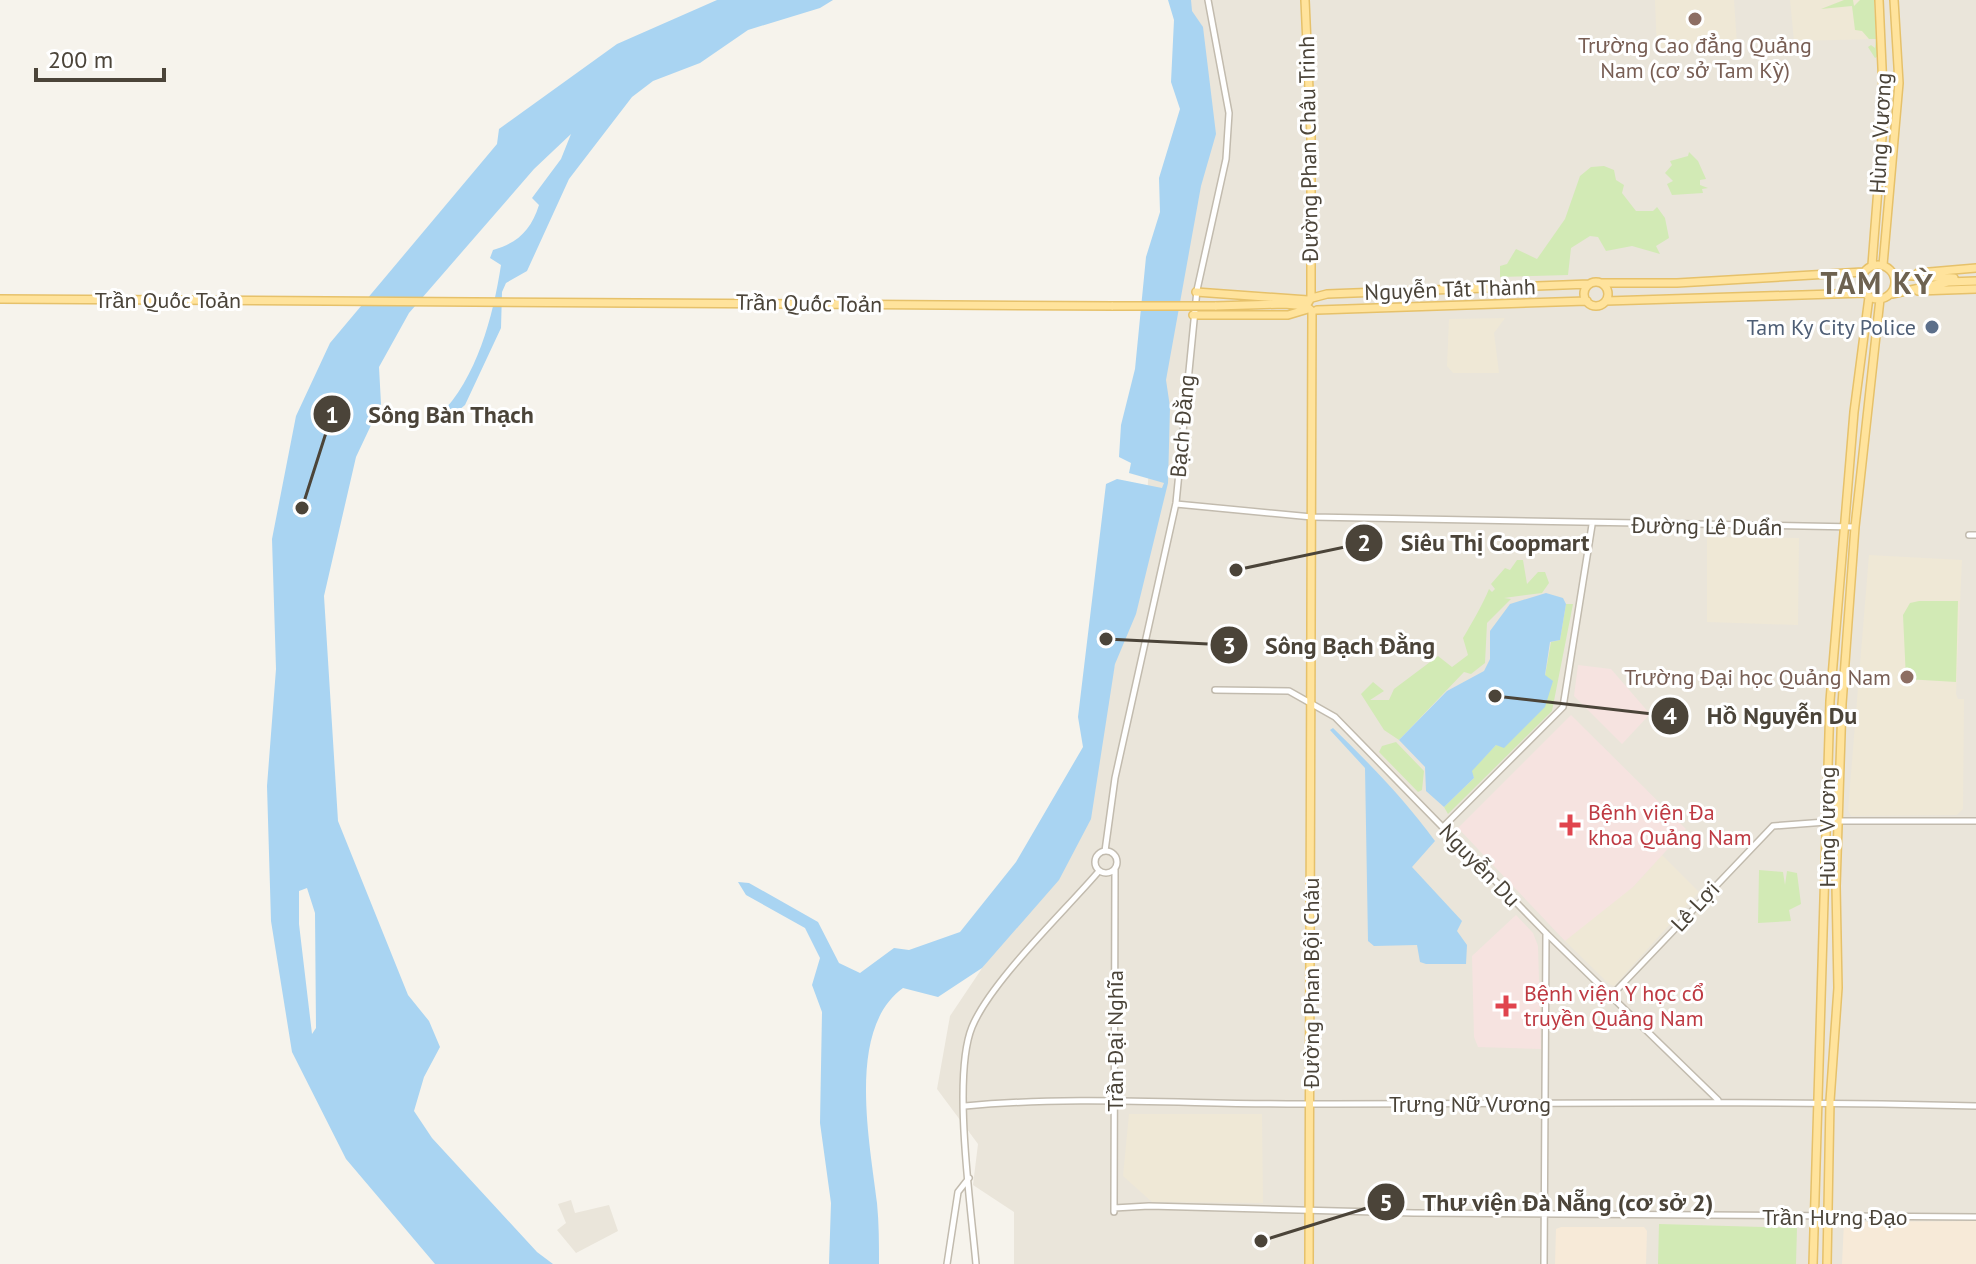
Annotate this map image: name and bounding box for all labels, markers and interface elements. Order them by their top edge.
marker: Trường Cao đẳng Quảng Nam (cơ sở Tam Kỳ) [1686,10,1704,28]
place label: Trường Cao đẳng Quảng Nam (cơ sở Tam Kỳ) [1578,31,1812,84]
scale bar [36,32,164,82]
street label: Đường Phan Châu Trinh [1292,36,1324,263]
text: 200 m [48,44,113,75]
street label: Hùng Vương [1863,72,1897,194]
district label: TAM KỲ [1820,263,1936,302]
street label: Nguyễn Tất Thành [1364,272,1536,306]
street label: Trần Quốc Toản [95,286,241,314]
street label: Trần Quốc Toản [736,288,882,318]
place label: Tam Ky City Police [1746,313,1916,341]
marker: Tam Ky City Police [1923,318,1941,336]
street label: Bạch Đằng [1164,373,1200,479]
callout: Sông Bàn Thạch [312,390,551,438]
text: 1 [325,399,339,430]
text: Sông Bàn Thạch [368,399,534,430]
street label: Đường Lê Duẩn [1630,511,1783,541]
callout: Siêu Thị Coopmart [1344,519,1606,567]
text: 2 [1357,527,1371,558]
text: Siêu Thị Coopmart [1401,527,1590,558]
callout: Sông Bạch Đằng [1209,621,1451,669]
text: 3 [1222,630,1236,661]
text: Sông Bạch Đằng [1265,630,1435,661]
place label: Trường Đại học Quảng Nam [1624,663,1891,691]
marker: Trường Đại học Quảng Nam [1898,668,1916,686]
callout: Hồ Nguyễn Du [1650,692,1873,740]
text: 4 [1663,700,1677,731]
text: Hồ Nguyễn Du [1707,700,1857,731]
street label: Hùng Vương [1813,766,1841,888]
place label: Bệnh viện Đa khoa Quảng Nam [1588,798,1752,851]
marker: Bệnh viện Đa khoa Quảng Nam [1559,814,1581,836]
street label: Nguyễn Du [1433,817,1527,913]
street label: Lê Lợi [1665,875,1725,937]
street label: Đường Phan Bội Châu [1297,878,1325,1089]
street label: Trần Đại Nghĩa [1101,970,1129,1112]
place label: Bệnh viện Y học cổ truyền Quảng Nam [1524,979,1704,1032]
marker: Bệnh viện Y học cổ truyền Quảng Nam [1495,995,1517,1017]
street label: Trưng Nữ Vương [1389,1090,1551,1118]
callout: Thư viện Đà Nẵng (cơ sở 2) [1366,1178,1730,1226]
text: 5 [1379,1187,1393,1218]
text: Thư viện Đà Nẵng (cơ sở 2) [1423,1187,1713,1218]
street label: Trần Hưng Đạo [1762,1203,1908,1231]

